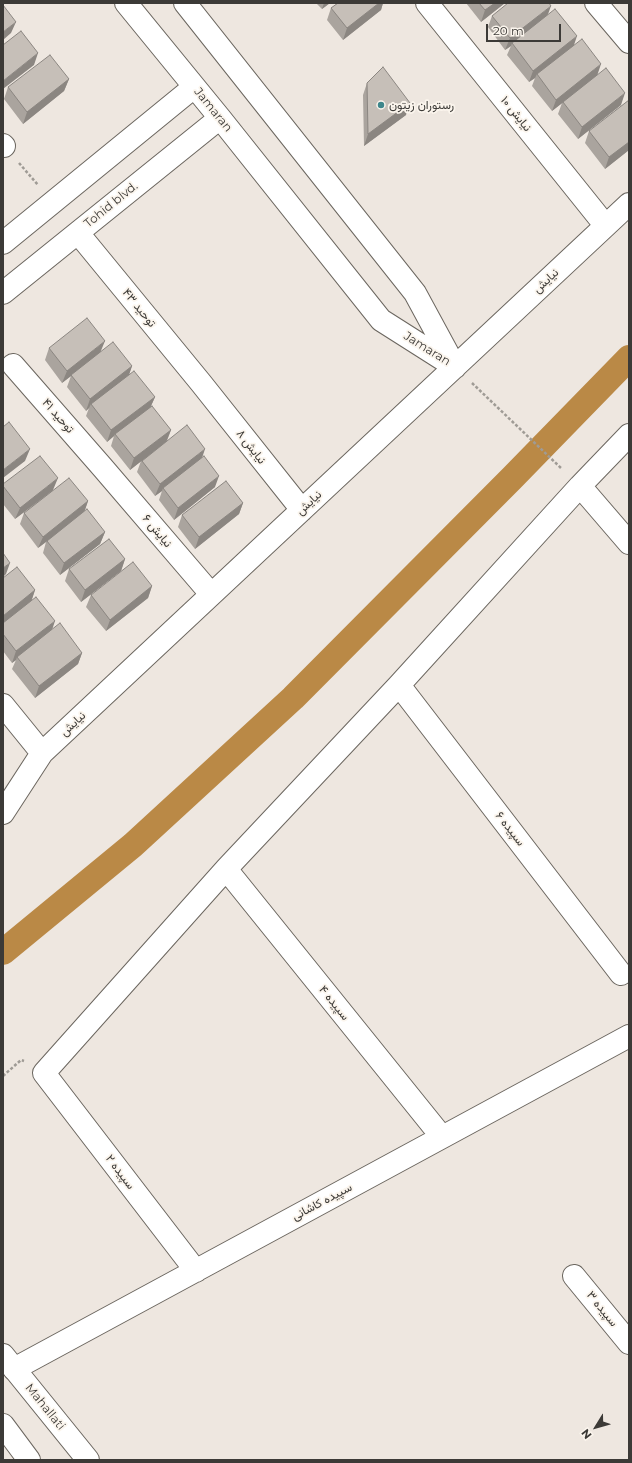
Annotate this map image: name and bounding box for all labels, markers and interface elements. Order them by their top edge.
scale bar [488,16,563,42]
text: 20 m [493,23,524,38]
street label: Jamaran [191,85,235,135]
street label: نیایش ۱۰ [497,93,535,135]
place label: رستوران زیتون [389,98,454,112]
marker: رستوران زیتون [376,100,386,110]
street label: Tohid blvd. [81,179,141,231]
street label: نیایش [530,266,562,296]
street label: توحید ۴۳ [119,286,159,330]
street label: Jamaran [401,329,453,369]
street label: توحید ۴۱ [39,396,77,436]
street label: نیایش ۸ [233,427,269,467]
street label: نیایش [293,488,325,518]
street label: نیایش ۶ [139,512,175,550]
street label: نیایش [57,709,89,739]
street label: سپیده ۶ [492,809,528,849]
street label: سپیده ۴ [316,983,352,1023]
street label: سپیده ۲ [102,1152,138,1192]
street label: سپیده کاشانی [289,1180,355,1224]
street label: سپیده ۳ [583,1288,621,1330]
street label: Mahallati [22,1381,68,1433]
north arrow [576,1407,616,1447]
text: N [578,1426,595,1442]

